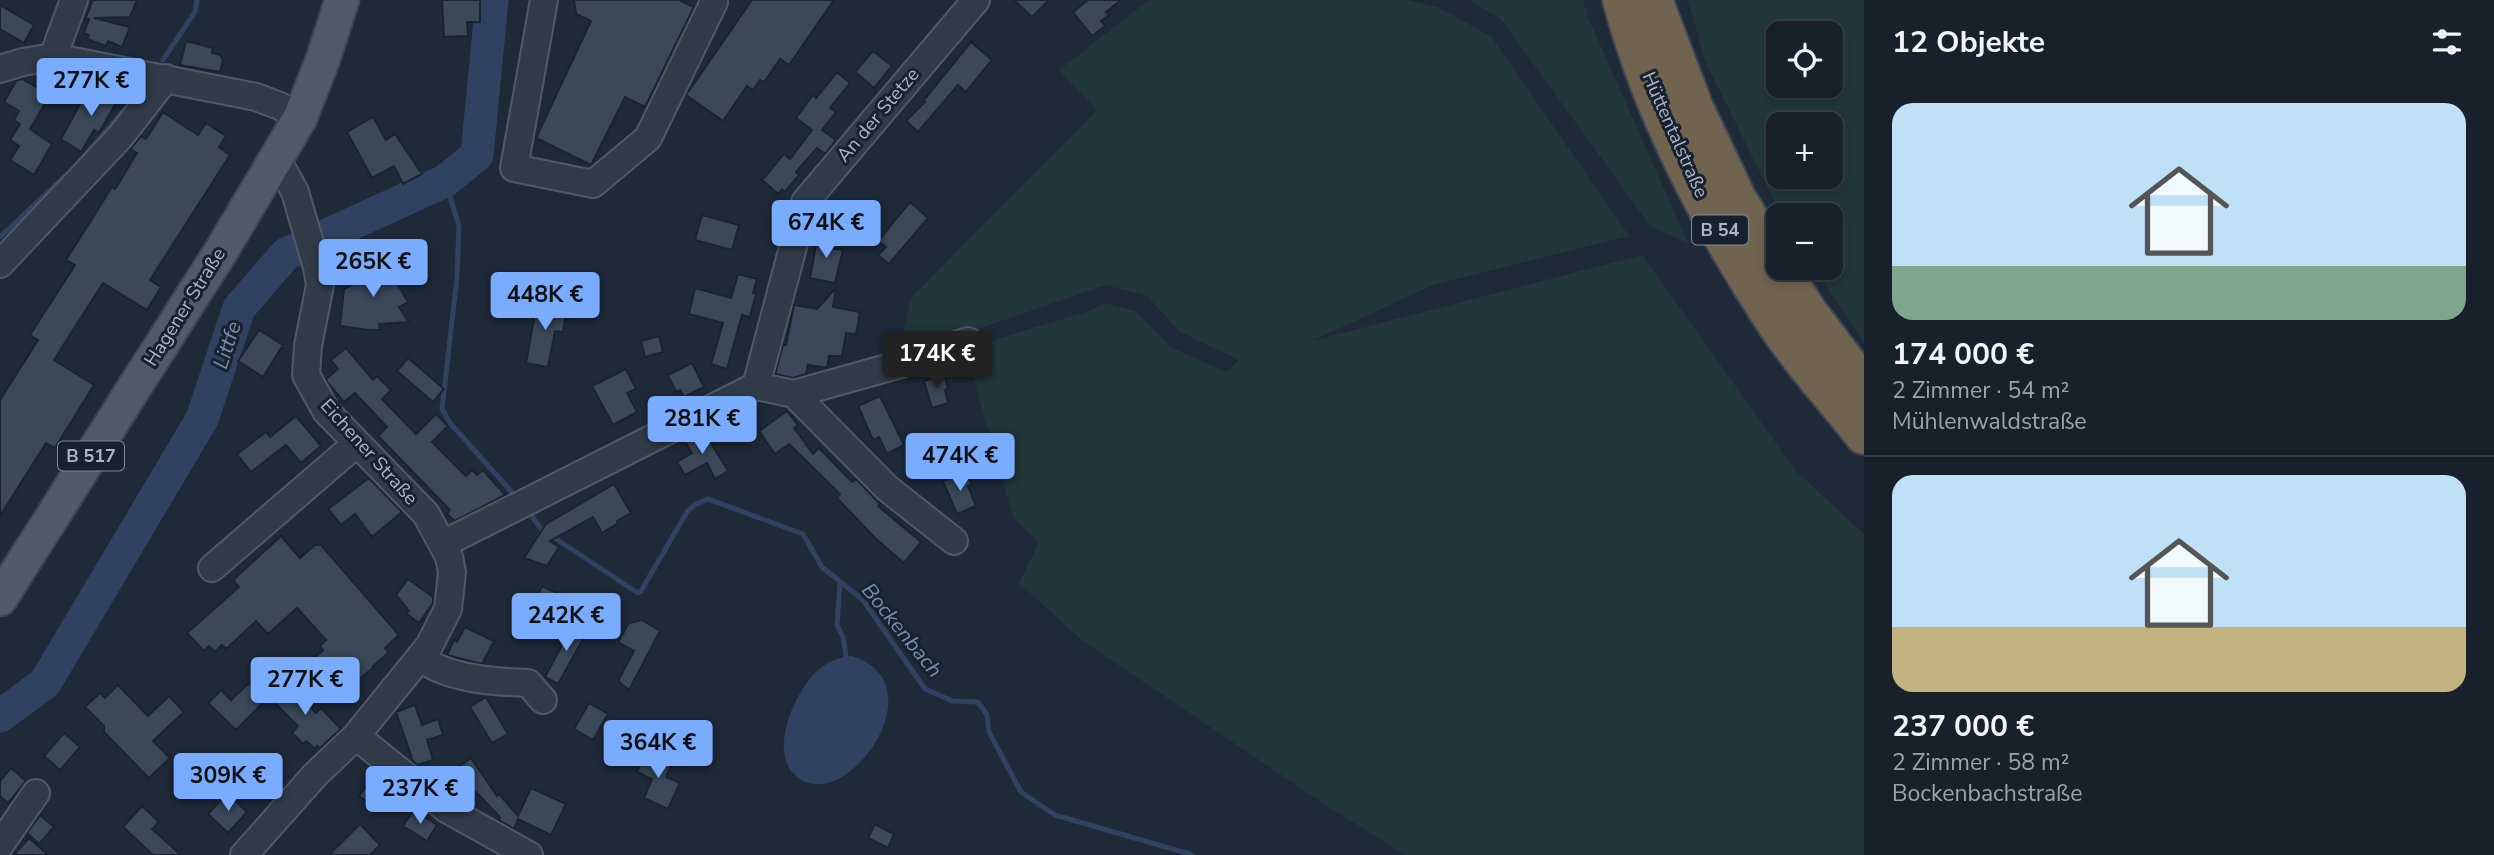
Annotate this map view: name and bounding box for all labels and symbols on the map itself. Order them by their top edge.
pin: 277K € [34,58,148,118]
street label: An der Stetze [831,62,925,168]
street label: Hüttentalstraße [1636,68,1714,202]
pin: 674K € [769,201,883,260]
road number: B 54 [1692,215,1748,244]
pin: 265K € [316,240,430,299]
street label: Hagener Straße [138,243,232,371]
pin: 448K € [488,272,602,332]
water label: Littfe [206,318,248,372]
pin: 174K € [880,332,994,391]
street label: Eichener Straße [314,393,424,511]
pin: 281K € [645,396,759,456]
pin: 474K € [903,434,1017,493]
road number: B 517 [58,442,124,470]
water label: Bockenbach [855,577,949,683]
pin: 242K € [509,594,623,653]
pin: 277K € [248,658,362,717]
pin: 364K € [601,720,715,780]
pin: 309K € [171,754,285,813]
pin: 237K € [363,766,477,826]

